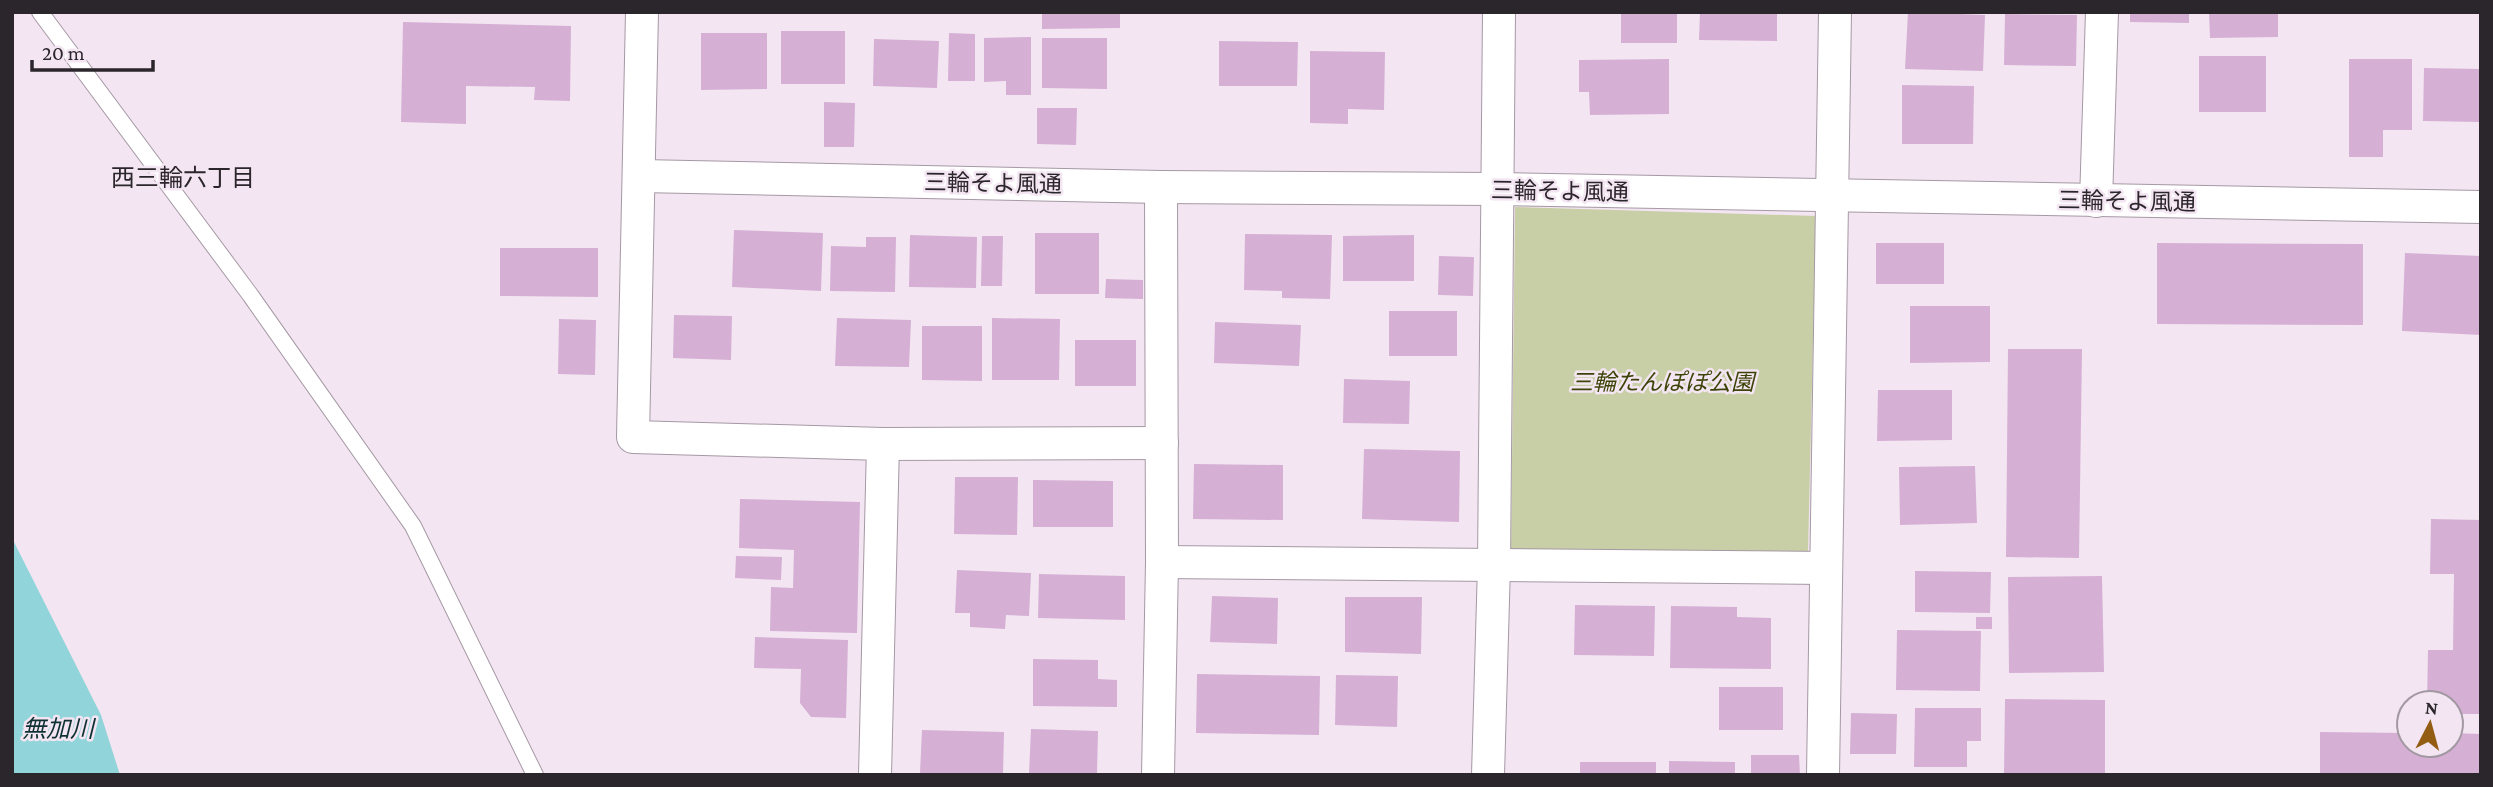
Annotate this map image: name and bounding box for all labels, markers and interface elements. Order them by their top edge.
scale bar [32,28,152,72]
text: 20 m [42,41,85,65]
district label: 西三輪六丁目 [111,164,255,191]
street label: 三輪そよ風通 [924,169,1062,197]
street label: 三輪そよ風通 [1491,177,1629,205]
street label: 三輪そよ風通 [2058,187,2196,215]
park label: 三輪たんぽぽ公園 [1570,369,1757,395]
north arrow [2395,689,2465,759]
text: N [2424,696,2439,719]
water label: 無加川 [22,715,97,742]

